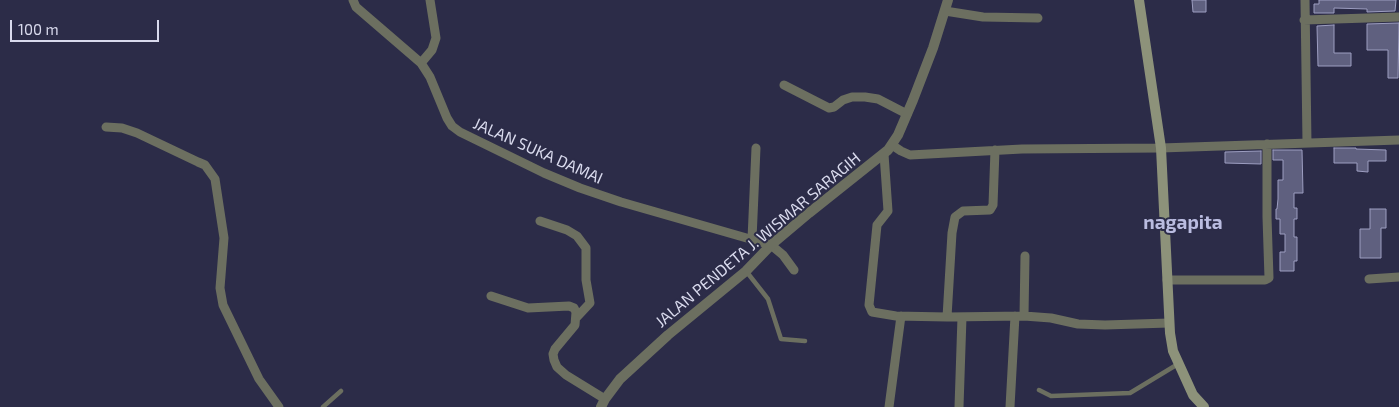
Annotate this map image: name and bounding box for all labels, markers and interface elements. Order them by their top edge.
scale bar [12,10,161,42]
text: 100 m [18,20,59,38]
street label: JALAN SUKA DAMAI [470,114,606,188]
street label: JALAN PENDETA J. WISMAR SARAGIH [652,149,864,331]
district label: nagapita [1143,212,1223,234]

